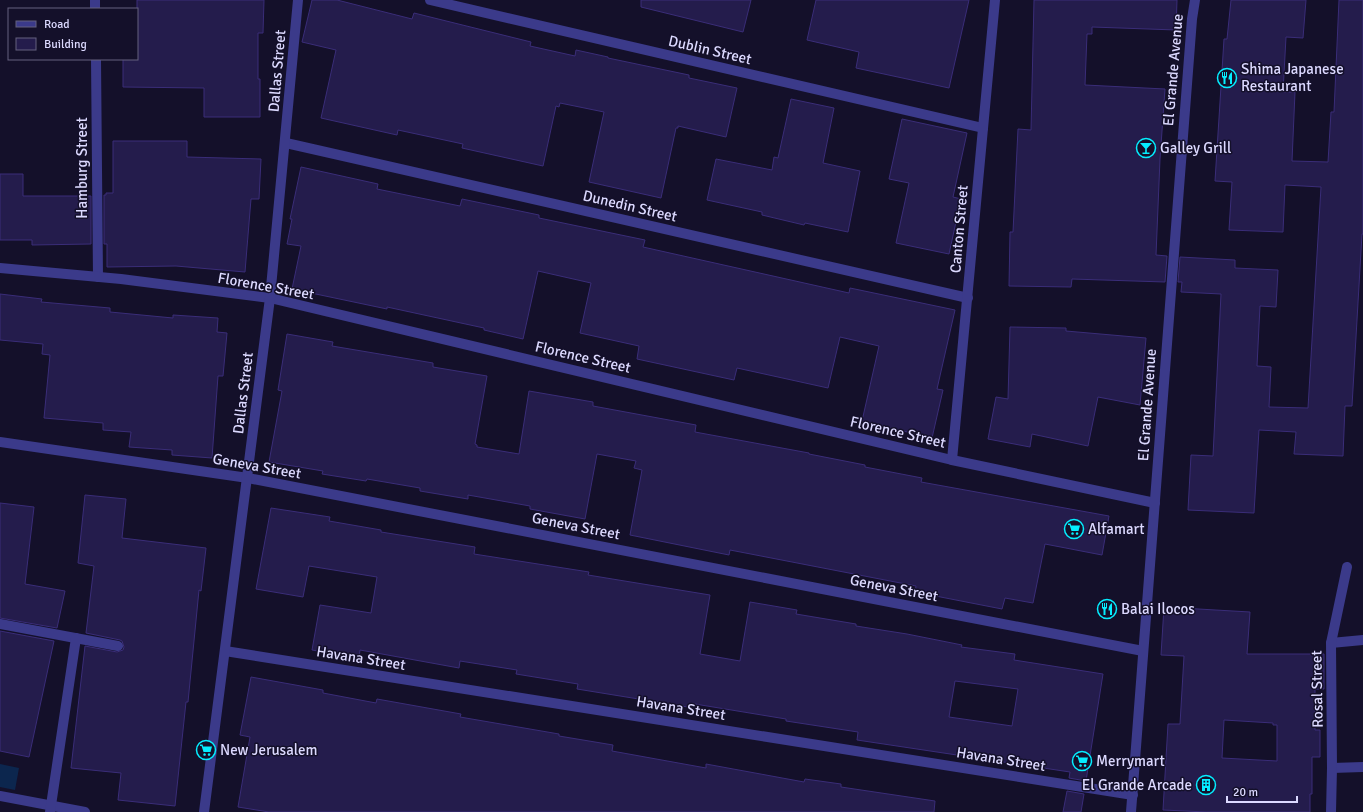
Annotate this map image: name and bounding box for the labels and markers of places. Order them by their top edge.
place label: Shima Japanese Restaurant [1241,60,1344,95]
restaurant icon: Shima Japanese Restaurant [1216,67,1238,89]
bar icon: Galley Grill [1135,137,1157,159]
place label: Galley Grill [1160,139,1232,157]
supermarket icon: Alfamart [1063,518,1085,540]
place label: Alfamart [1088,520,1145,538]
restaurant icon: Balai Ilocos [1096,598,1118,620]
place label: Balai Ilocos [1121,600,1195,618]
supermarket icon: New Jerusalem [195,739,217,761]
place label: New Jerusalem [220,741,318,759]
supermarket icon: Merrymart [1071,750,1093,772]
place label: Merrymart [1096,752,1165,770]
building icon: El Grande Arcade [1195,774,1217,796]
place label: El Grande Arcade [1082,776,1192,794]

